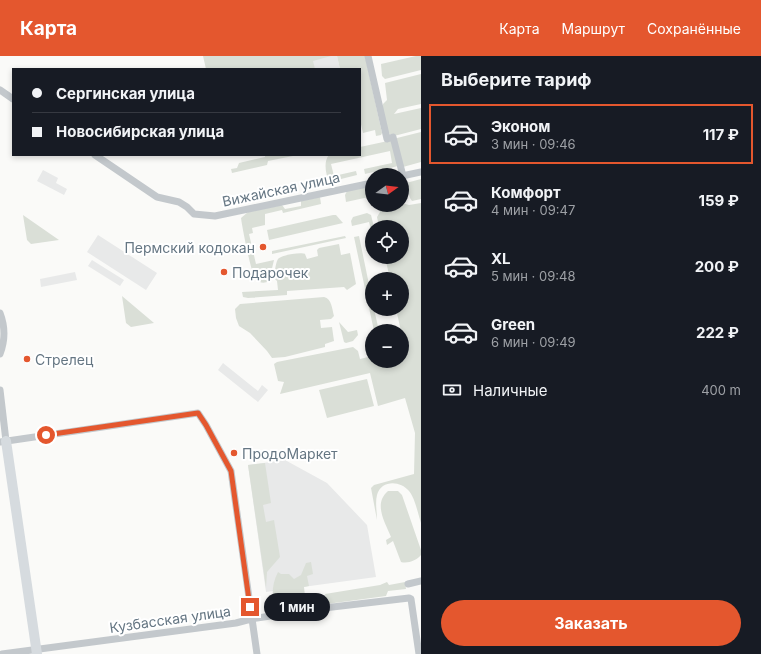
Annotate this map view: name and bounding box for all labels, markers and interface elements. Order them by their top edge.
text: Карта [20,17,77,40]
text: Карта [499,20,540,37]
text: Маршрут [562,20,625,37]
text: Сохранённые [647,20,741,37]
text: Выберите тариф [441,69,592,90]
text: Сергинская улица [56,84,195,103]
icon: car [443,116,479,152]
text: Эконом [491,117,550,136]
text: Новосибирская улица [56,122,224,141]
text: 117 ₽ [703,125,739,144]
text: 3 мин · 09:46 [491,136,576,152]
street label: Вижайская улица [221,168,341,210]
north arrow [365,168,409,212]
map controls [365,168,409,368]
icon: car [443,182,479,218]
text: Комфорт [491,183,561,202]
text: 159 ₽ [699,191,739,210]
text: 4 мин · 09:47 [491,202,575,218]
button: locate [365,220,409,264]
place label: Пермский кодокан [124,239,255,256]
marker: Пермский кодокан [258,242,268,252]
icon: car [443,248,479,284]
text: XL [491,249,511,268]
text: 200 ₽ [695,257,739,276]
place label: Подарочек [232,264,309,281]
marker: Подарочек [219,267,229,277]
text: 5 мин · 09:48 [491,268,575,284]
button: + [365,272,409,316]
icon: car [443,314,479,350]
text: Green [491,315,535,334]
text: 222 ₽ [696,323,739,342]
button: − [365,324,409,368]
text: 6 мин · 09:49 [491,334,576,350]
place label: Стрелец [35,351,94,368]
marker: Стрелец [22,354,32,364]
icon: cash [441,379,463,401]
text: Наличные [473,381,547,400]
text: 400 m [701,382,741,398]
route start [37,426,55,444]
place label: ПродоМаркет [242,445,338,462]
marker: ПродоМаркет [229,448,239,458]
callout: 1 мин [264,593,330,621]
route end [241,598,259,616]
text: 1 мин [279,599,315,615]
button: Заказать [441,600,741,646]
street label: Кузбасская улица [108,602,232,636]

